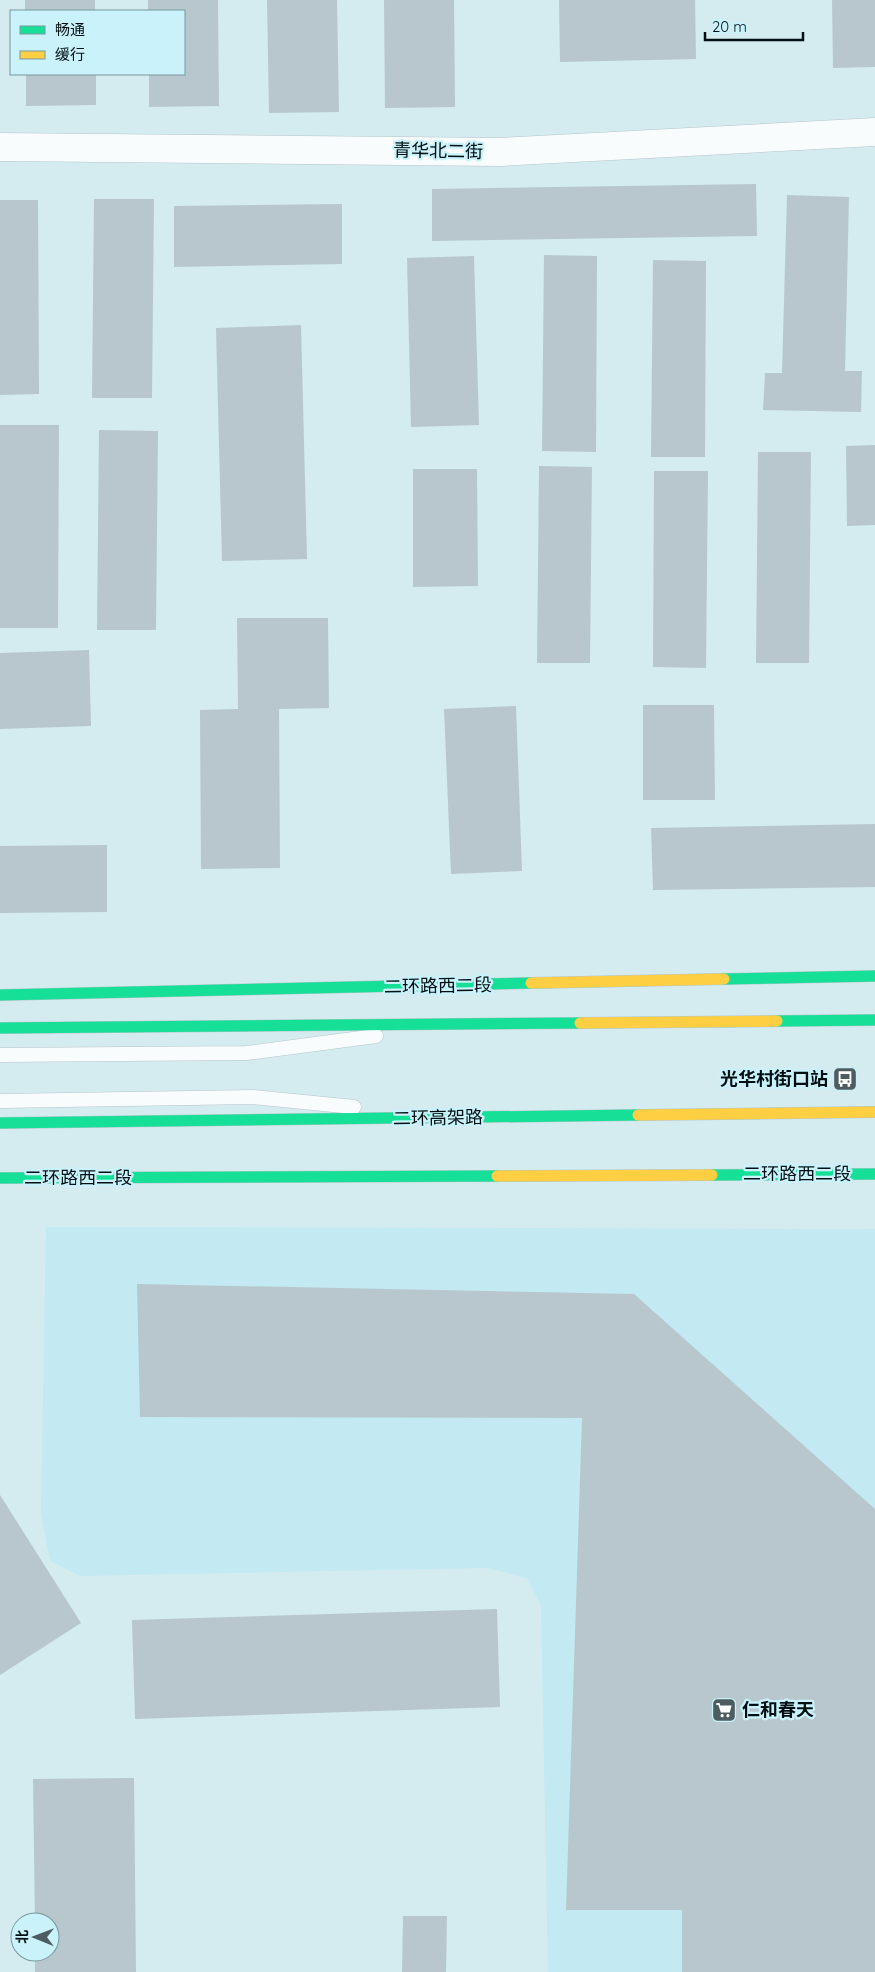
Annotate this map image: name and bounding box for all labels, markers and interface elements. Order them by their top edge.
legend [10,10,185,75]
scale bar [705,10,802,42]
text: 20 m [712,17,747,36]
text: 畅通 [55,20,85,39]
text: 缓行 [55,45,85,64]
street label: 青华北二街 [393,138,483,163]
street label: 二环路西二段 [384,973,492,998]
bus stop icon: 光华村街口站 [832,1066,858,1092]
place label: 光华村街口站 [720,1067,828,1090]
street label: 二环高架路 [393,1105,483,1130]
street label: 二环路西二段 [743,1162,851,1185]
street label: 二环路西二段 [24,1166,132,1189]
supermarket icon: 仁和春天 [711,1697,737,1723]
place label: 仁和春天 [742,1698,814,1721]
north arrow [10,1912,60,1962]
text: 北 [13,1930,31,1944]

